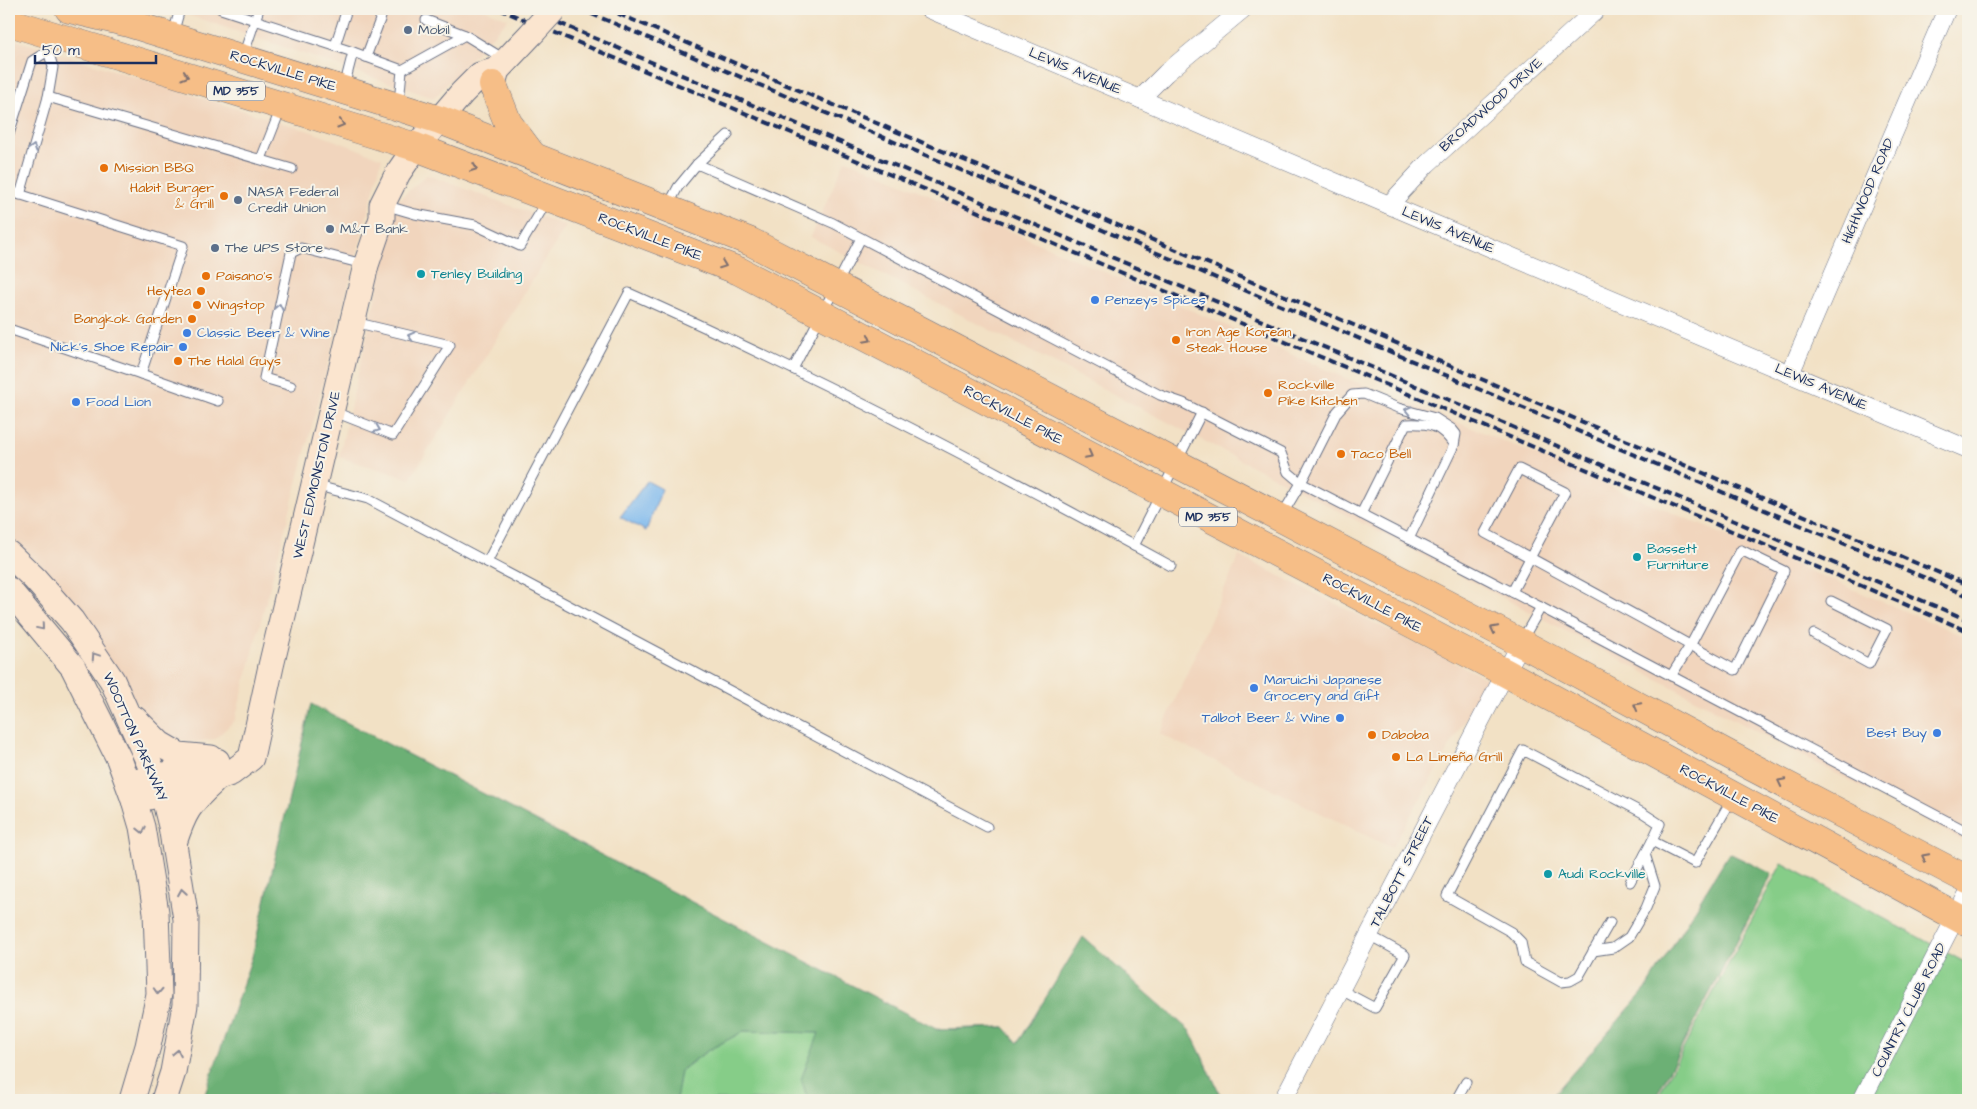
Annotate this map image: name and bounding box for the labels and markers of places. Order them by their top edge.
place label: Mobil [418,20,450,40]
marker: Mobil [402,24,414,36]
place label: Mission BBQ [114,158,194,178]
marker: Mission BBQ [98,162,110,174]
place label: Habit Burger & Grill [130,178,214,214]
place label: NASA Federal Credit Union [248,182,338,218]
marker: Habit Burger & Grill [218,190,230,202]
marker: NASA Federal Credit Union [232,194,244,206]
place label: M&T Bank [340,219,408,239]
marker: M&T Bank [324,223,336,235]
place label: The UPS Store [225,238,323,258]
marker: The UPS Store [209,242,221,254]
place label: Tenley Building [431,264,522,284]
place label: Paisano's [216,266,273,286]
marker: Tenley Building [415,268,427,280]
marker: Paisano's [200,270,212,282]
place label: Heytea [147,281,191,301]
marker: Heytea [195,285,207,297]
place label: Penzeys Spices [1105,290,1206,310]
marker: Penzeys Spices [1089,294,1101,306]
place label: Wingstop [207,295,265,315]
marker: Wingstop [191,299,203,311]
place label: Bangkok Garden [74,309,182,329]
marker: Bangkok Garden [186,313,198,325]
place label: Iron Age Korean Steak House [1186,322,1291,358]
place label: Classic Beer & Wine [197,323,331,343]
marker: Classic Beer & Wine [181,327,193,339]
marker: Iron Age Korean Steak House [1170,334,1182,346]
place label: Nick's Shoe Repair [50,337,173,357]
marker: Nick's Shoe Repair [177,341,189,353]
place label: The Halal Guys [188,351,281,371]
marker: The Halal Guys [172,355,184,367]
place label: Rockville Pike Kitchen [1278,375,1357,411]
marker: Rockville Pike Kitchen [1262,387,1274,399]
place label: Food Lion [86,392,151,412]
marker: Food Lion [70,396,82,408]
place label: Taco Bell [1351,444,1411,464]
marker: Taco Bell [1335,448,1347,460]
place label: Bassett Furniture [1647,539,1709,575]
marker: Bassett Furniture [1631,551,1643,563]
place label: Maruichi Japanese Grocery and Gift [1264,670,1382,706]
marker: Maruichi Japanese Grocery and Gift [1248,682,1260,694]
place label: Talbot Beer & Wine [1202,708,1330,728]
marker: Talbot Beer & Wine [1334,712,1346,724]
place label: Best Buy [1866,723,1927,743]
place label: Daboba [1382,725,1429,745]
marker: Best Buy [1931,727,1943,739]
marker: Daboba [1366,729,1378,741]
place label: La Limeña Grill [1406,747,1502,767]
marker: La Limeña Grill [1390,751,1402,763]
place label: Audi Rockville [1558,864,1646,884]
marker: Audi Rockville [1542,868,1554,880]

